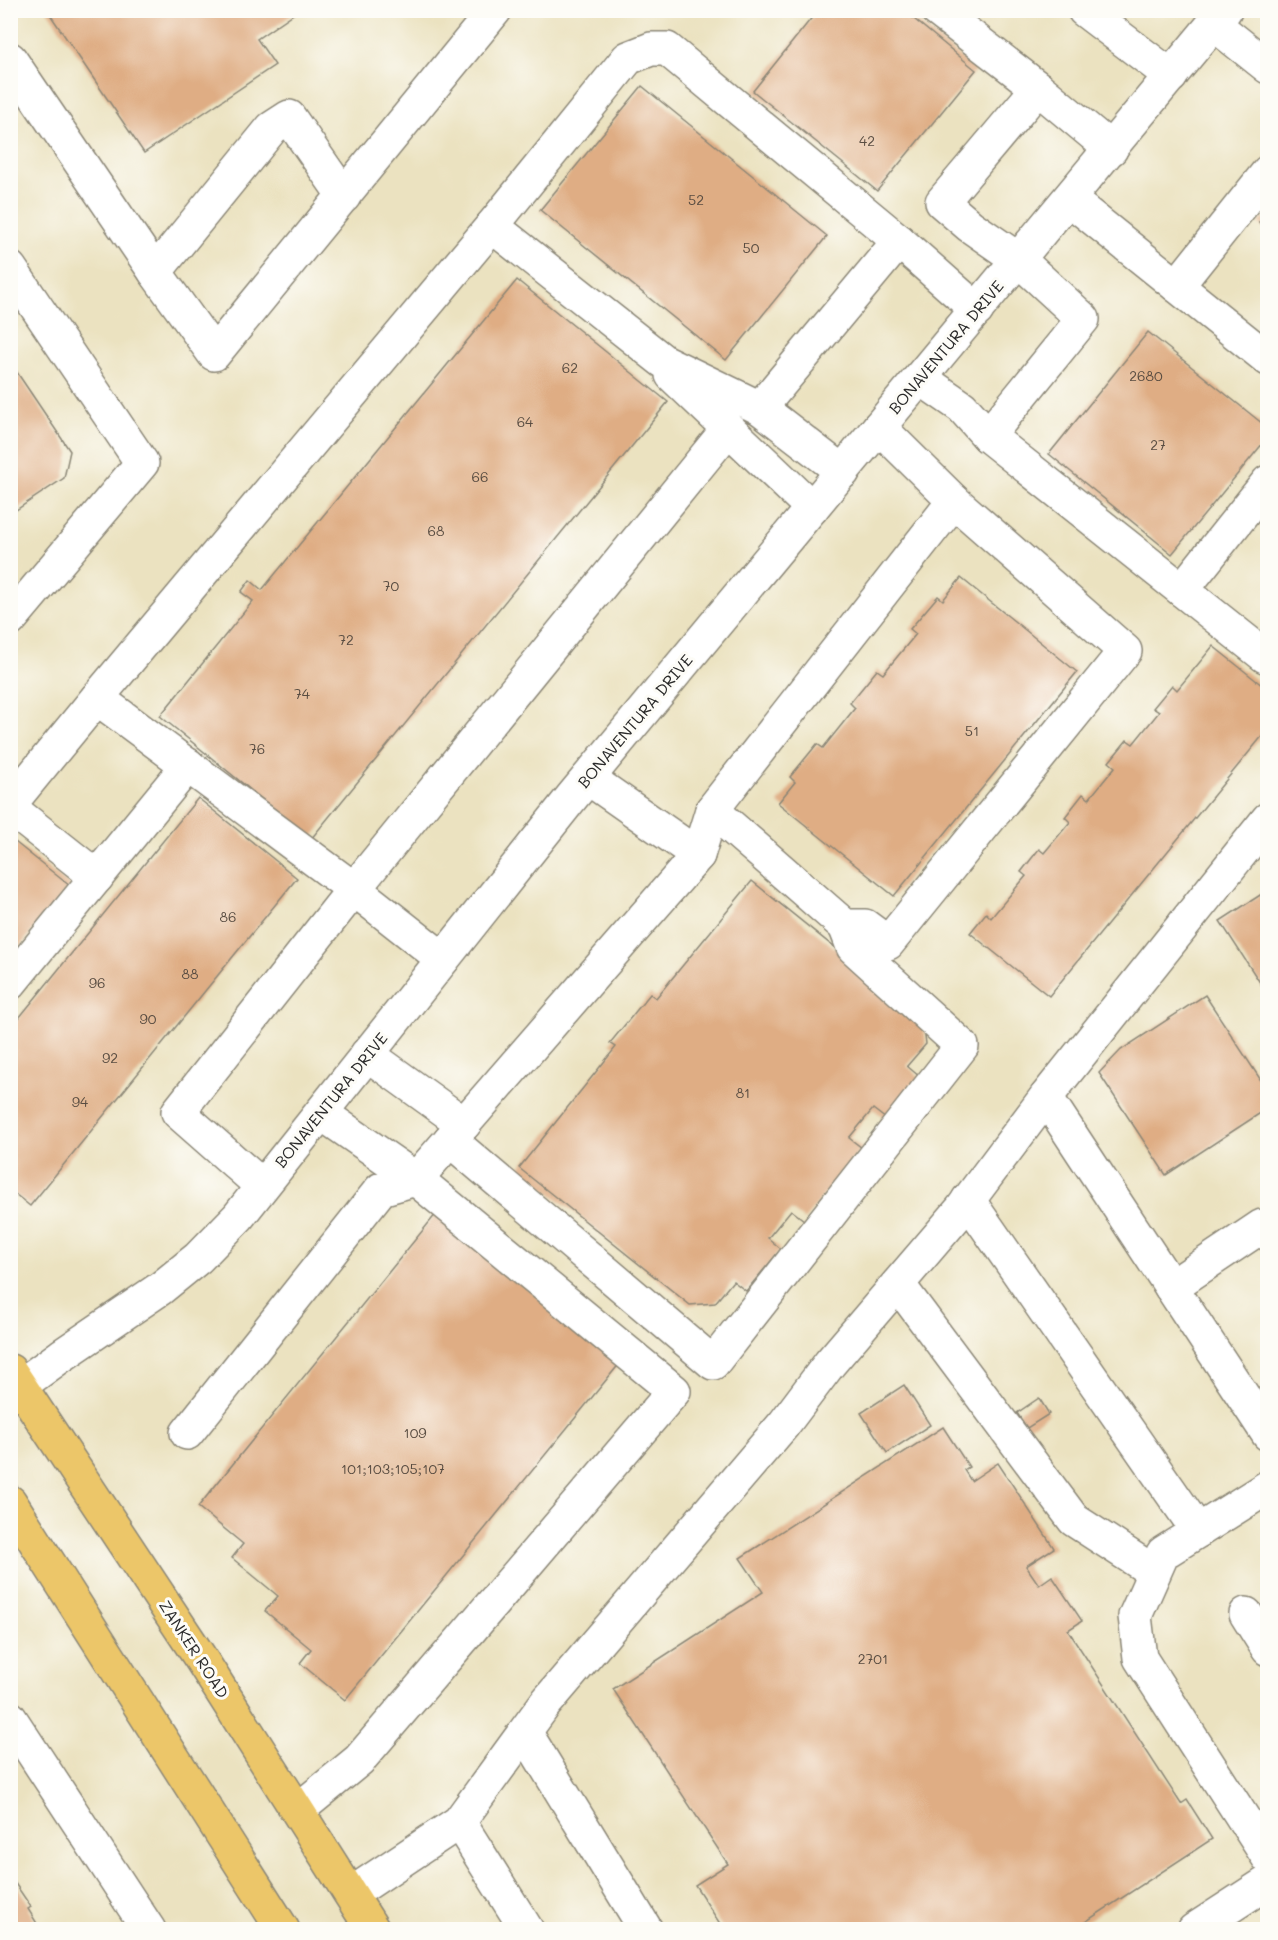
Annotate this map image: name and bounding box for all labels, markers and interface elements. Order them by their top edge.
house number: 42 [859,131,875,150]
house number: 52 [688,190,704,209]
house number: 50 [743,238,760,257]
street label: BONAVENTURA DRIVE [884,276,1008,418]
house number: 62 [562,358,578,377]
house number: 2680 [1129,366,1163,385]
house number: 64 [517,412,534,431]
house number: 27 [1150,435,1166,454]
house number: 66 [472,467,488,486]
house number: 68 [428,521,444,540]
house number: 70 [383,576,400,595]
house number: 72 [338,630,354,649]
street label: BONAVENTURA DRIVE [573,650,697,792]
house number: 74 [294,684,311,703]
house number: 51 [965,721,979,740]
house number: 76 [249,739,265,758]
house number: 86 [220,907,236,926]
house number: 88 [182,964,198,983]
house number: 96 [89,973,105,992]
house number: 90 [140,1009,157,1028]
street label: BONAVENTURA DRIVE [270,1028,392,1172]
house number: 92 [102,1048,118,1067]
house number: 81 [736,1083,750,1102]
house number: 94 [72,1092,89,1111]
house number: 109 [403,1423,427,1442]
house number: 101;103;105;107 [341,1459,445,1478]
street label: ZANKER ROAD [155,1596,234,1702]
house number: 2701 [858,1649,888,1668]

